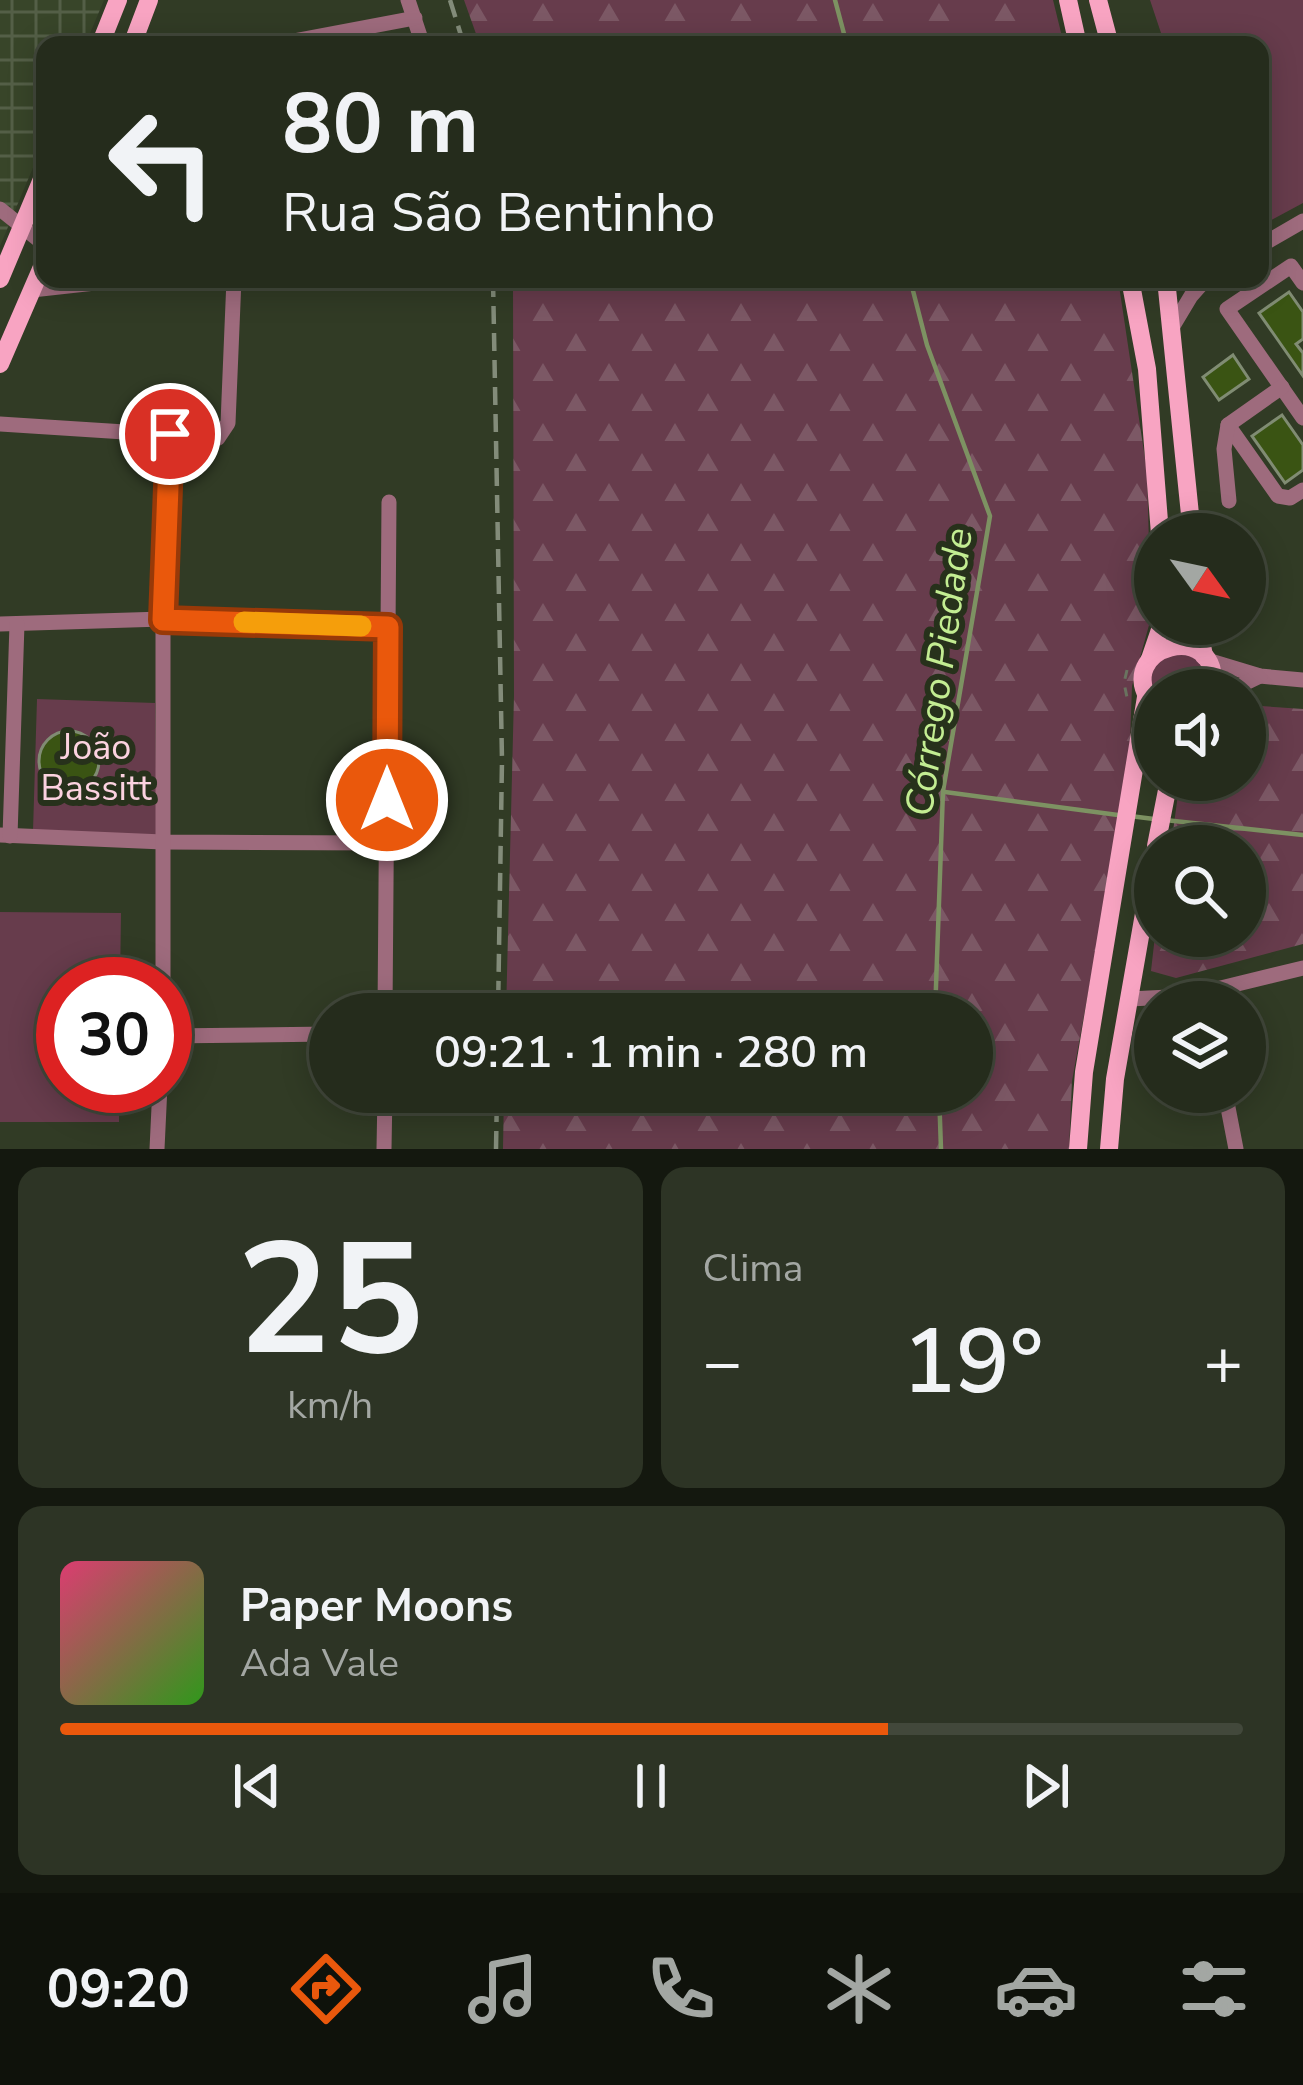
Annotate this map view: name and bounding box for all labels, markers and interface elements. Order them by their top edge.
text: 80 m [282,67,479,182]
icon: left [84,84,240,240]
text: Rua São Bentinho [282,176,715,250]
pin [119,383,221,485]
icon: arrive [137,401,203,467]
north arrow [1134,513,1266,645]
map controls [1134,513,1266,1113]
water label: Córrego Piedade [893,524,986,820]
button: sound [1134,669,1266,801]
park label: João Bassitt [40,723,152,813]
position arrow [324,737,450,863]
button: search [1134,825,1266,957]
speed limit sign: 30 [36,957,192,1113]
button: layers [1134,981,1266,1113]
text: 09:21 · 1 min · 280 m [434,1022,868,1083]
text: 25 [237,1194,424,1407]
text: Clima [703,1242,803,1295]
text: 19° [902,1301,1044,1424]
text: − [703,1318,742,1408]
text: + [1203,1318,1243,1408]
text: km/h [287,1379,373,1432]
text: Paper Moons [240,1576,513,1637]
text: Ada Vale [240,1637,399,1690]
icon: previous [224,1753,290,1819]
icon: pause [618,1753,684,1819]
icon: next [1013,1753,1079,1819]
icon: directions [284,1947,368,2031]
icon: music [461,1947,545,2031]
icon: phone [639,1947,723,2031]
icon: climate [817,1947,901,2031]
icon: car [994,1947,1078,2031]
icon: filters [1172,1947,1256,2031]
text: 09:20 [47,1952,190,2026]

